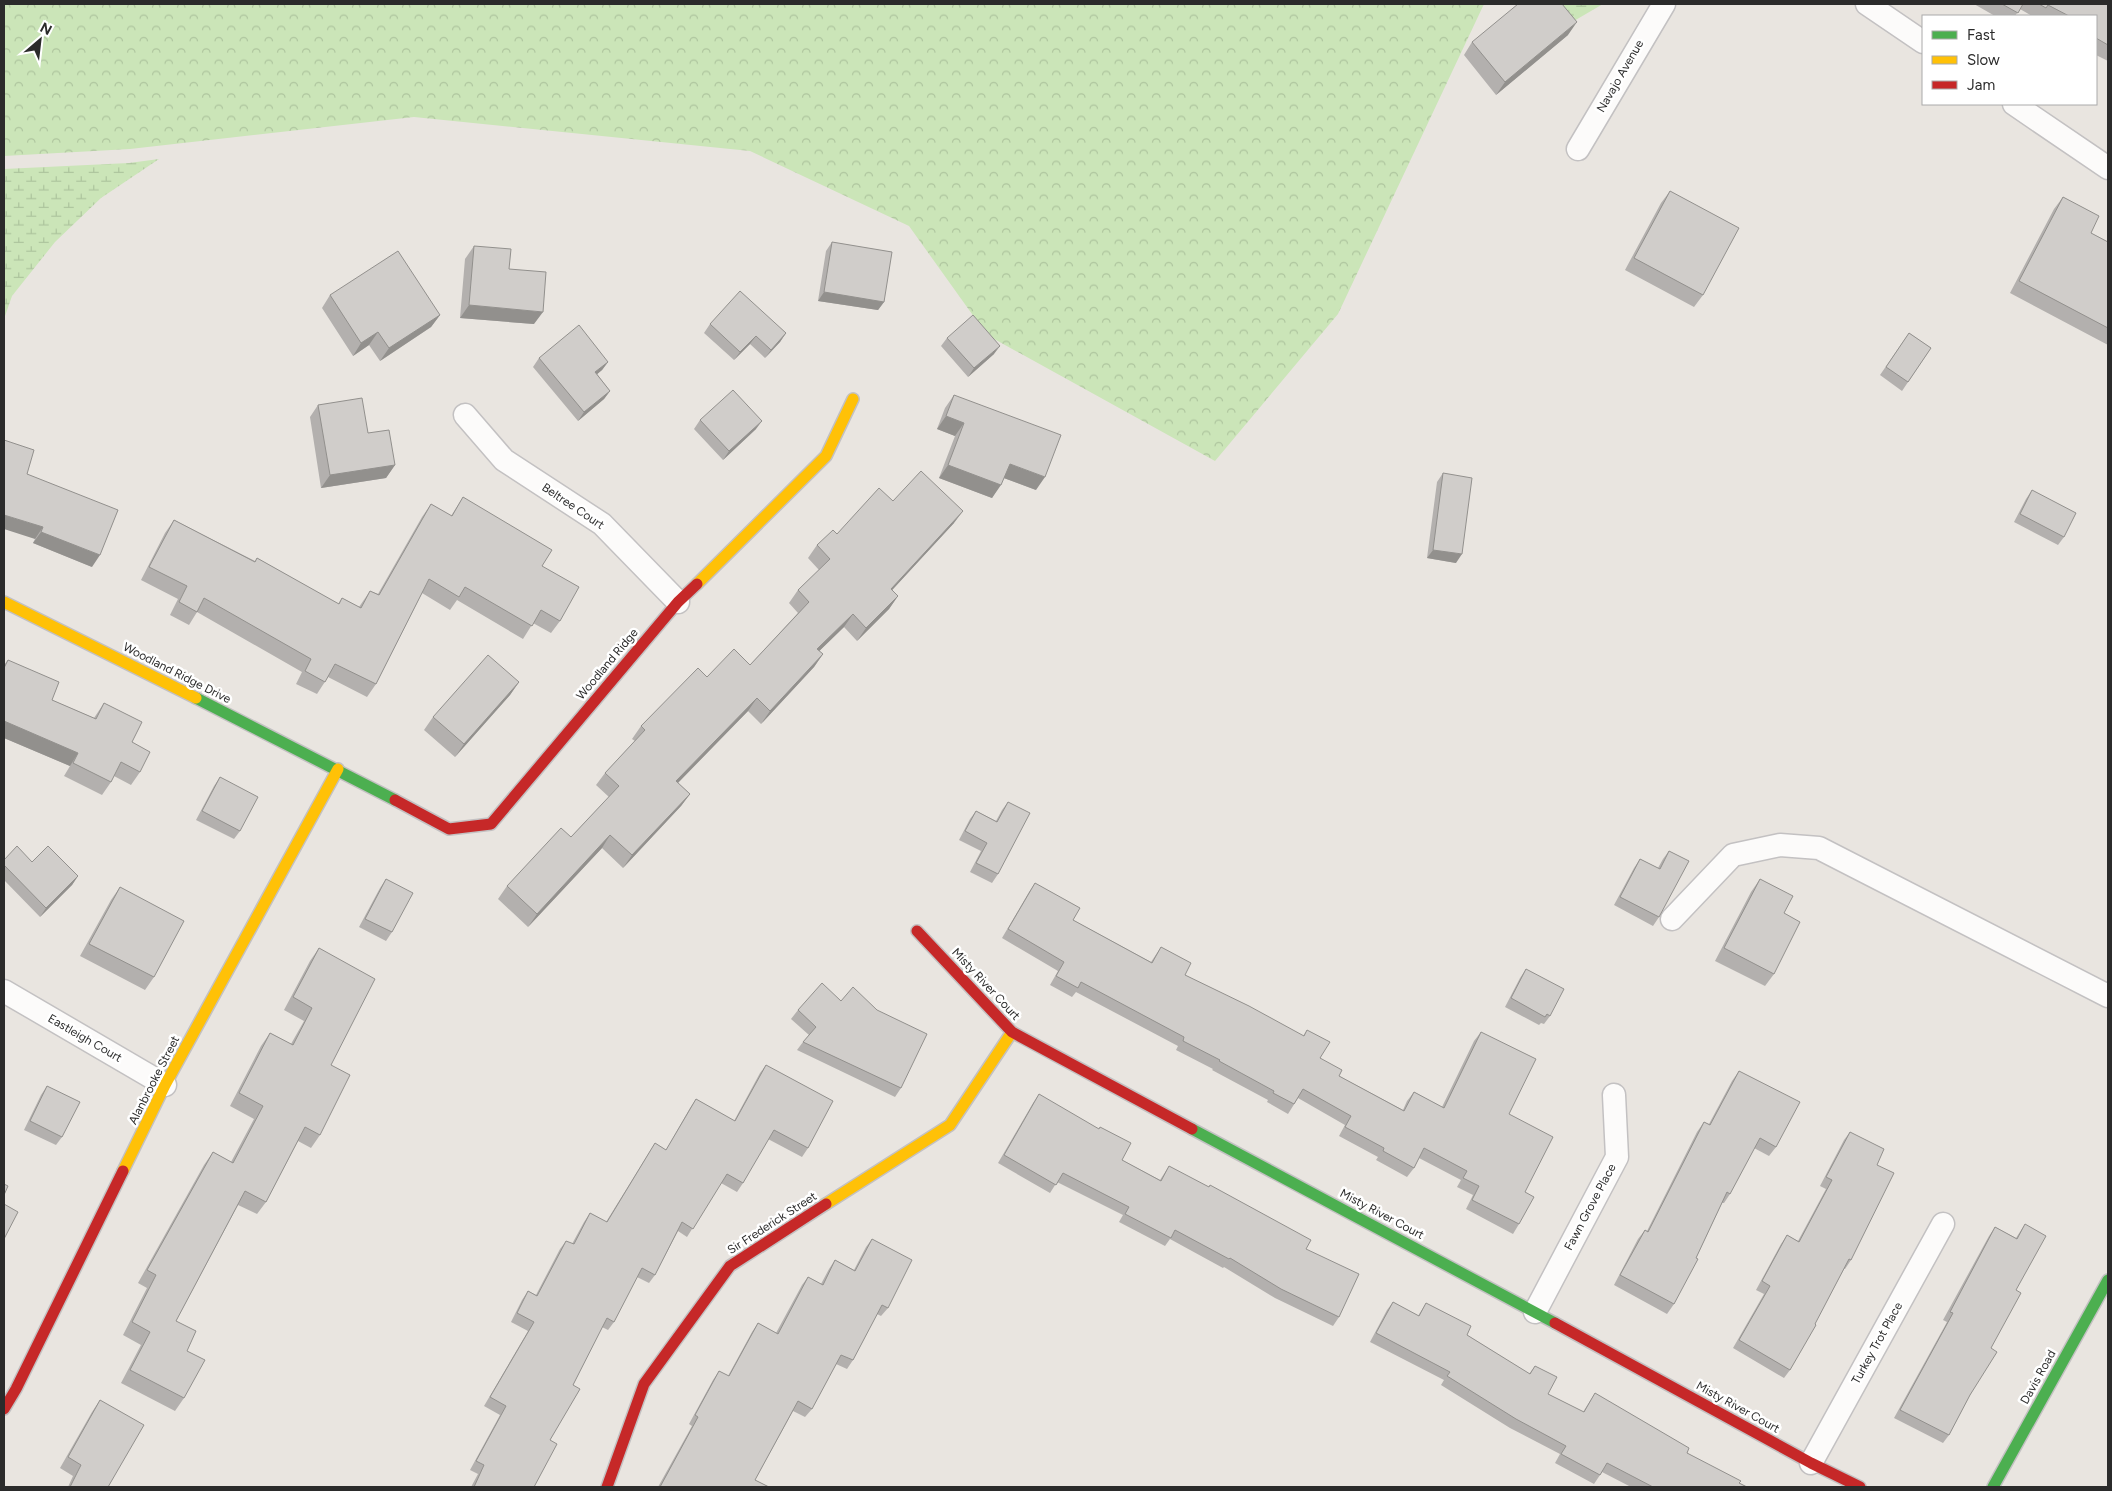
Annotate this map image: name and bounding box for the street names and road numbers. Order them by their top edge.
street label: Navajo Avenue [1594,37,1647,115]
street label: Beltree Court [539,480,607,532]
street label: Woodland Ridge [573,625,641,702]
street label: Woodland Ridge Drive [121,640,234,706]
street label: Misty River Court [949,945,1023,1023]
street label: Eastleigh Court [46,1011,125,1065]
street label: Alanbrooke Street [126,1033,183,1127]
street label: Fawn Grove Place [1561,1161,1619,1253]
street label: Misty River Court [1338,1186,1427,1242]
street label: Sir Frederick Street [725,1189,820,1257]
street label: Turkey Trot Place [1849,1299,1906,1386]
street label: Davis Road [2017,1348,2059,1406]
street label: Misty River Court [1694,1378,1783,1436]

